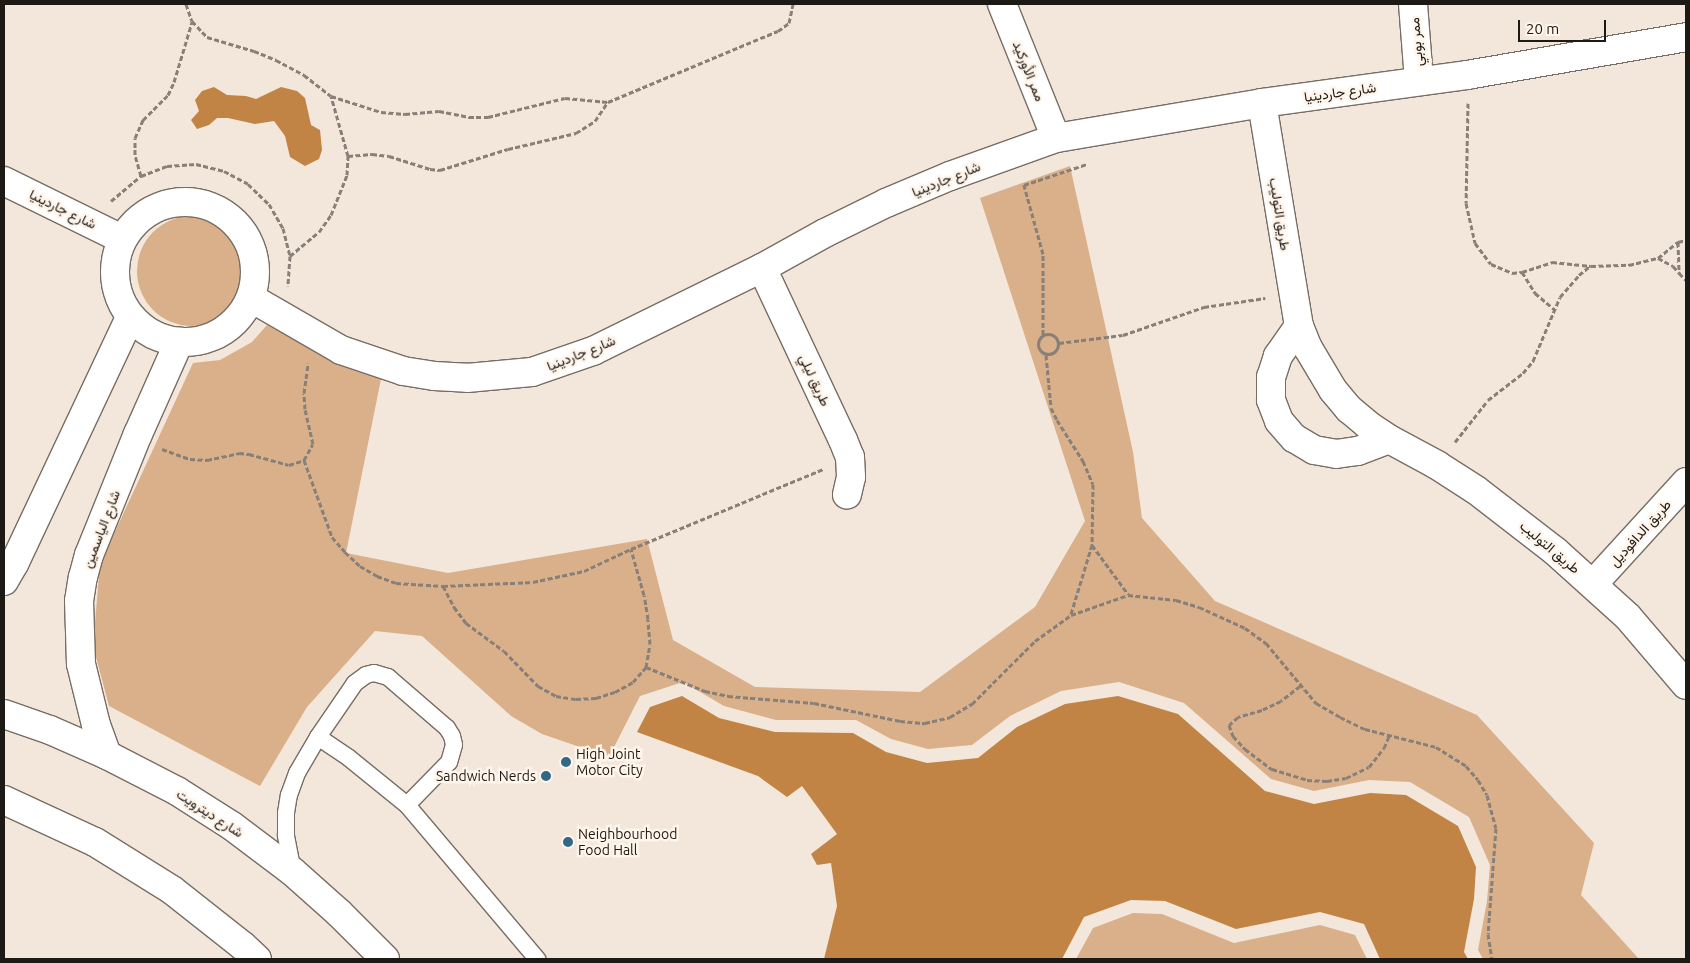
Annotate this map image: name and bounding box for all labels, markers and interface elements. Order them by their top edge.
scale bar [1520,10,1608,42]
street label: ممر بوبي [1405,17,1427,67]
text: 20 m [1526,20,1559,37]
street label: ممر الأوركيد [1009,38,1049,104]
street label: شارع جاردينيا [1303,79,1377,105]
street label: شارع جاردينيا [909,158,983,200]
street label: طريق التوليب [1266,176,1294,252]
street label: شارع جاردينيا [27,186,99,232]
street label: شارع جاردينيا [544,332,618,374]
street label: طريق ليلي [796,351,834,409]
street label: شارع الياسمين [78,488,124,570]
street label: طريق الدافوديل [1606,496,1674,570]
street label: طريق التوليب [1516,517,1584,577]
place label: High Joint Motor City [576,746,643,779]
marker: High Joint Motor City [560,756,572,768]
place label: Sandwich Nerds [436,768,536,784]
marker: Sandwich Nerds [540,770,552,782]
street label: شارع ديترويت [173,785,247,841]
place label: Neighbourhood Food Hall [578,826,677,859]
marker: Neighbourhood Food Hall [562,836,574,848]

